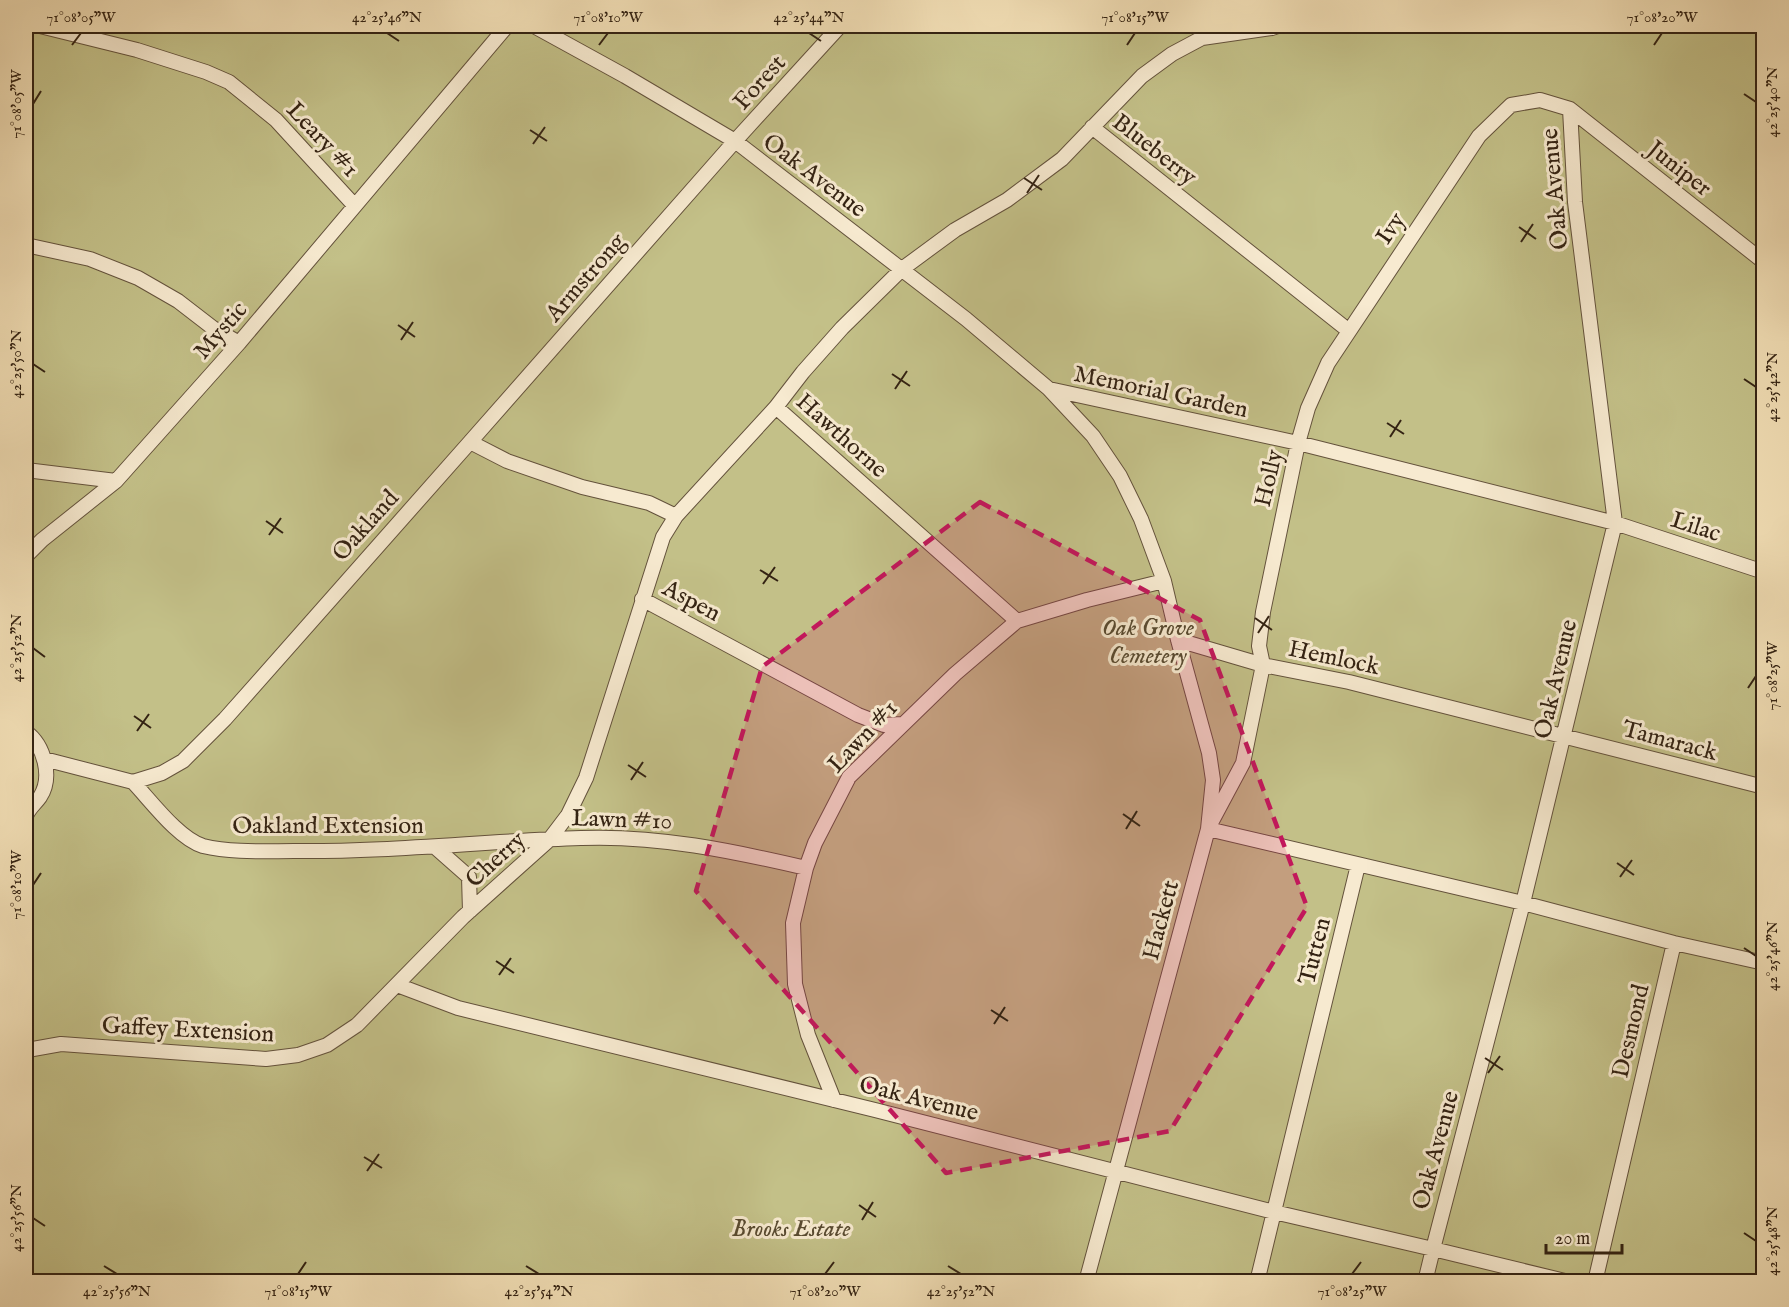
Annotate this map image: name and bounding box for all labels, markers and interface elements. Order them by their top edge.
text: 71°08'05"W [46,8,116,27]
text: 42°25'46"N [352,8,422,27]
text: 71°08'10"W [573,8,643,27]
text: 42°25'44"N [774,8,844,27]
text: 71°08'15"W [1101,8,1169,27]
text: 71°08'20"W [1627,8,1698,27]
street label: Forest [727,49,793,117]
text: 42°25'40"N [1763,67,1782,137]
text: 71°08'05"W [7,69,26,139]
street label: Leary #1 [279,96,365,184]
street label: Blueberry [1105,107,1203,193]
street label: Oak Avenue [756,127,872,225]
street label: Oak Avenue [1535,127,1576,251]
street label: Juniper [1638,132,1718,204]
street label: Ivy [1369,207,1413,251]
street label: Armstrong [538,226,634,330]
street label: Mystic [187,295,255,366]
text: 42°25'50"N [7,330,26,398]
text: 42°25'42"N [1763,352,1782,422]
street label: Memorial Garden [1071,359,1251,426]
street label: Hawthorne [789,387,893,485]
street label: Holly [1248,447,1291,510]
street label: Oakland [326,484,406,568]
street label: Lilac [1667,505,1724,550]
street label: Aspen [656,573,726,630]
park label: Oak Grove Cemetery [1102,613,1194,672]
text: 42°25'52"N [7,614,26,682]
street label: Oak Avenue [1528,617,1585,742]
street label: Hemlock [1285,634,1382,683]
text: 71°08'25"W [1763,641,1782,710]
street label: Lawn #1 [821,694,905,780]
street label: Tamarack [1619,714,1721,769]
street label: Lawn #10 [571,803,673,838]
street label: Oakland Extension [232,811,424,842]
street label: Cherry [460,825,533,895]
text: 71°08'10"W [7,850,26,920]
street label: Hackett [1136,877,1187,964]
street label: Tutten [1292,914,1339,988]
text: 42°25'46"N [1763,921,1782,991]
street label: Desmond [1606,981,1657,1081]
street label: Gaffey Extension [101,1011,275,1051]
street label: Oak Avenue [856,1070,981,1129]
street label: Oak Avenue [1406,1088,1467,1213]
text: 42°25'56"N [7,1184,26,1252]
text: 42°25'48"N [1763,1206,1782,1276]
park label: Brooks Estate [731,1214,851,1245]
scale bar [1546,1217,1622,1255]
text: 20 m [1555,1228,1590,1251]
text: 42°25'56"N [83,1282,151,1301]
text: 71°08'15"W [264,1282,332,1301]
text: 42°25'54"N [505,1282,573,1301]
text: 71°08'20"W [790,1282,861,1301]
text: 42°25'52"N [927,1282,995,1301]
text: 71°08'25"W [1318,1282,1387,1301]

